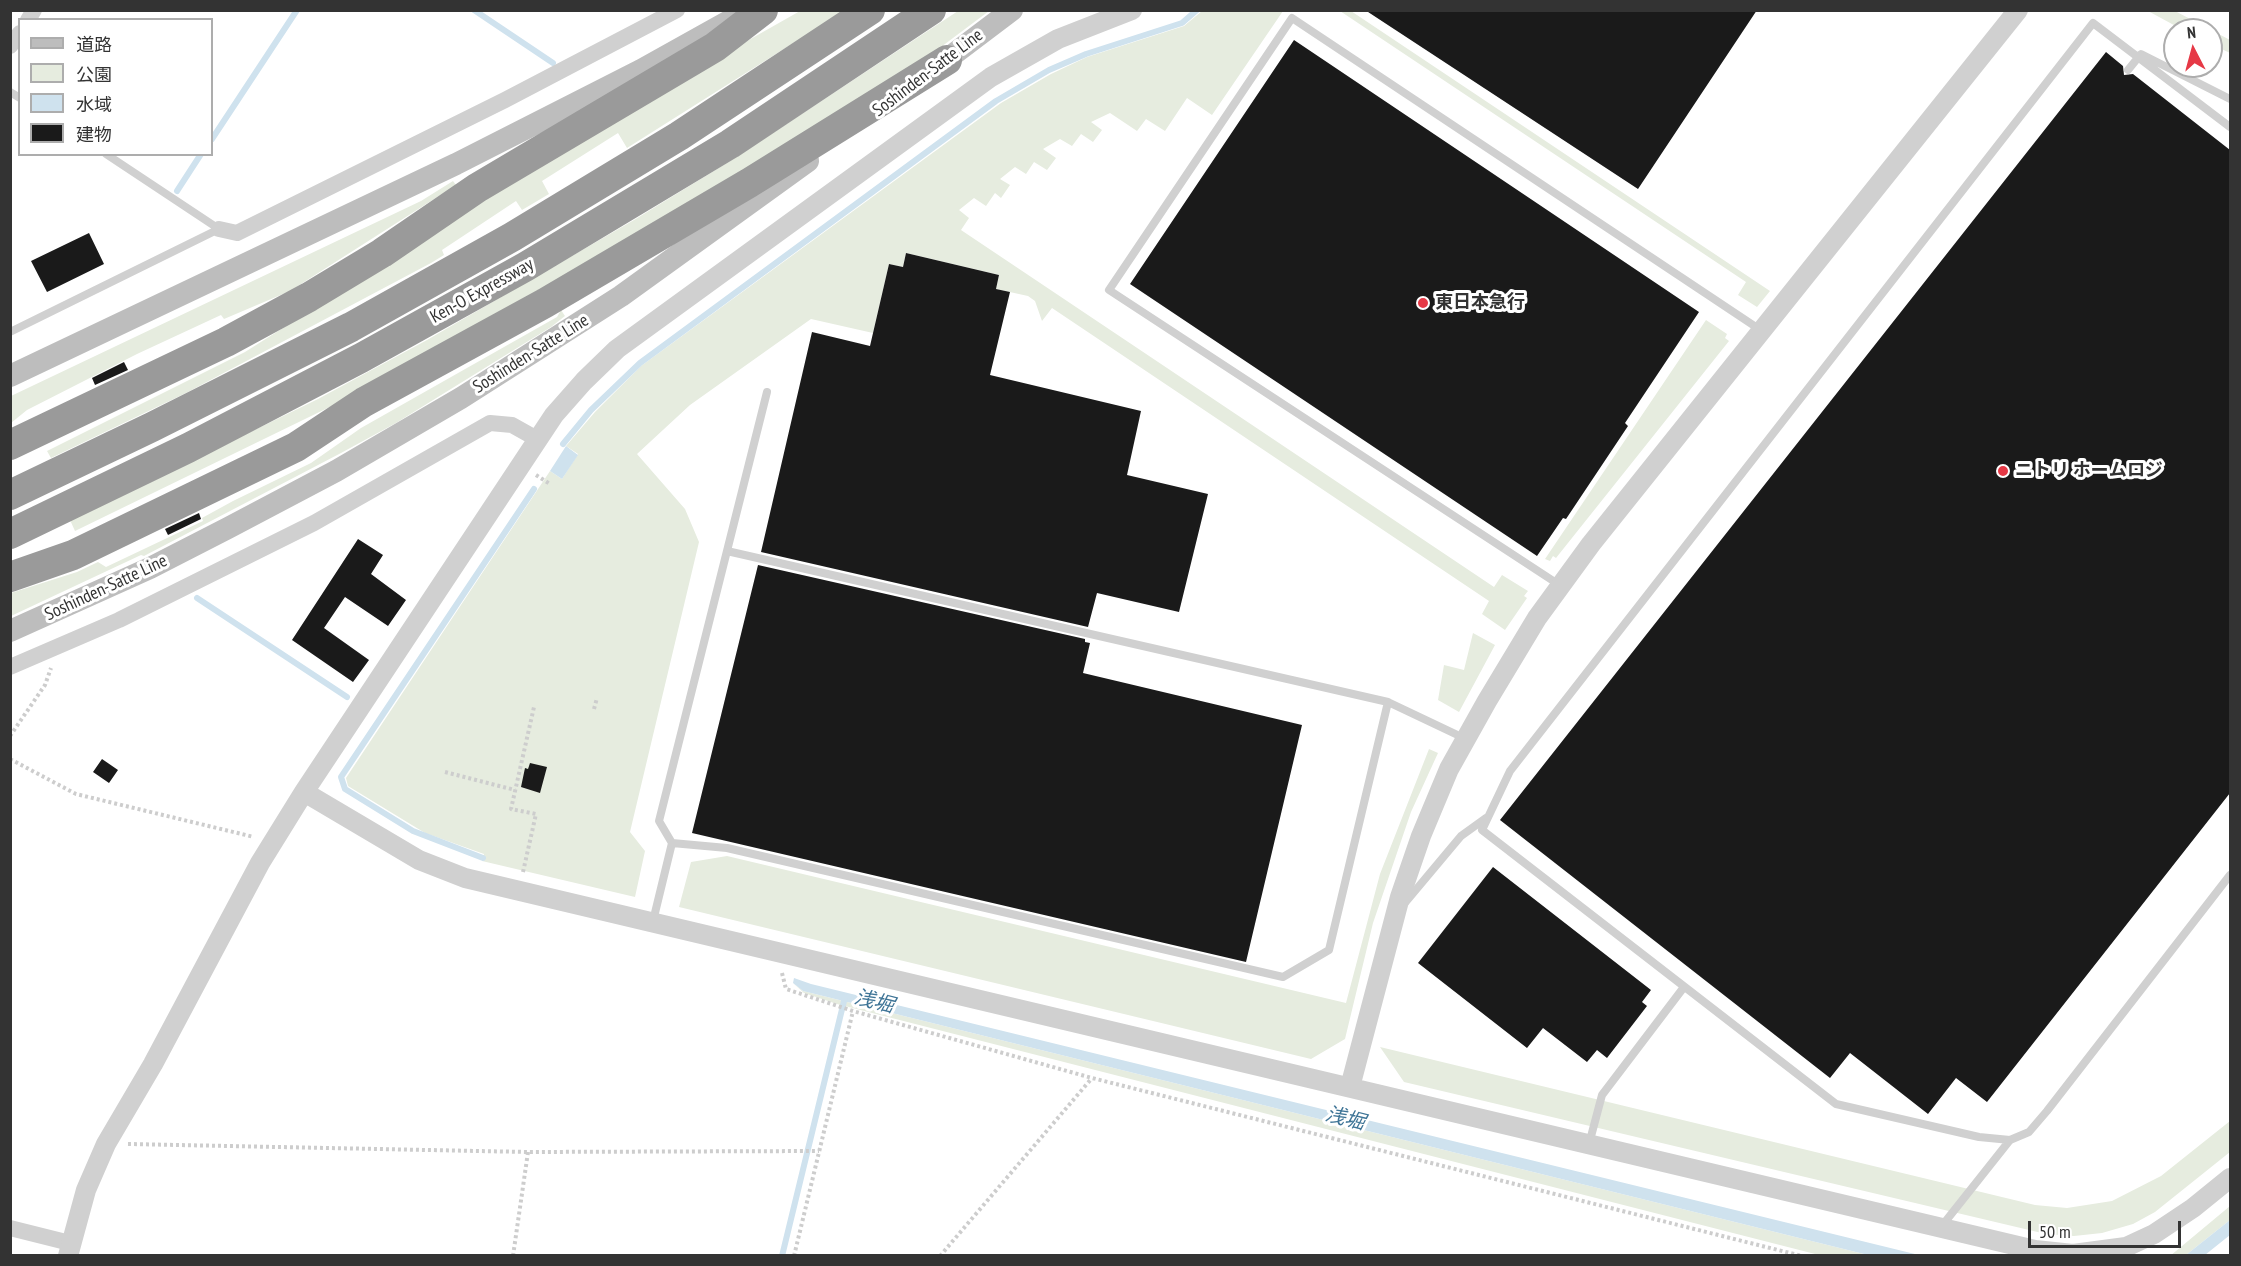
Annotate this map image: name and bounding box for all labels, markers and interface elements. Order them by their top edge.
legend [18,18,213,156]
north arrow [2163,18,2223,78]
text: N [2186,22,2197,42]
street label: Soshinden-Satte Line [869,25,987,121]
text: 道路 [76,33,112,56]
text: 公園 [76,63,112,86]
text: 水域 [76,93,112,116]
text: 建物 [76,123,112,146]
street label: Ken-O Expressway [427,254,537,328]
place label: 東日本急行 [1435,292,1525,314]
marker: 東日本急行 [1416,296,1430,310]
street label: Soshinden-Satte Line [469,310,593,398]
place label: ニトリ ホームロジ [2015,460,2163,482]
marker: ニトリ ホームロジ [1996,464,2010,478]
street label: Soshinden-Satte Line [41,550,171,626]
water label: 浅堀 [852,986,896,1018]
water label: 浅堀 [1323,1103,1367,1135]
scale bar [2031,1209,2184,1247]
text: 50 m [2039,1220,2071,1243]

